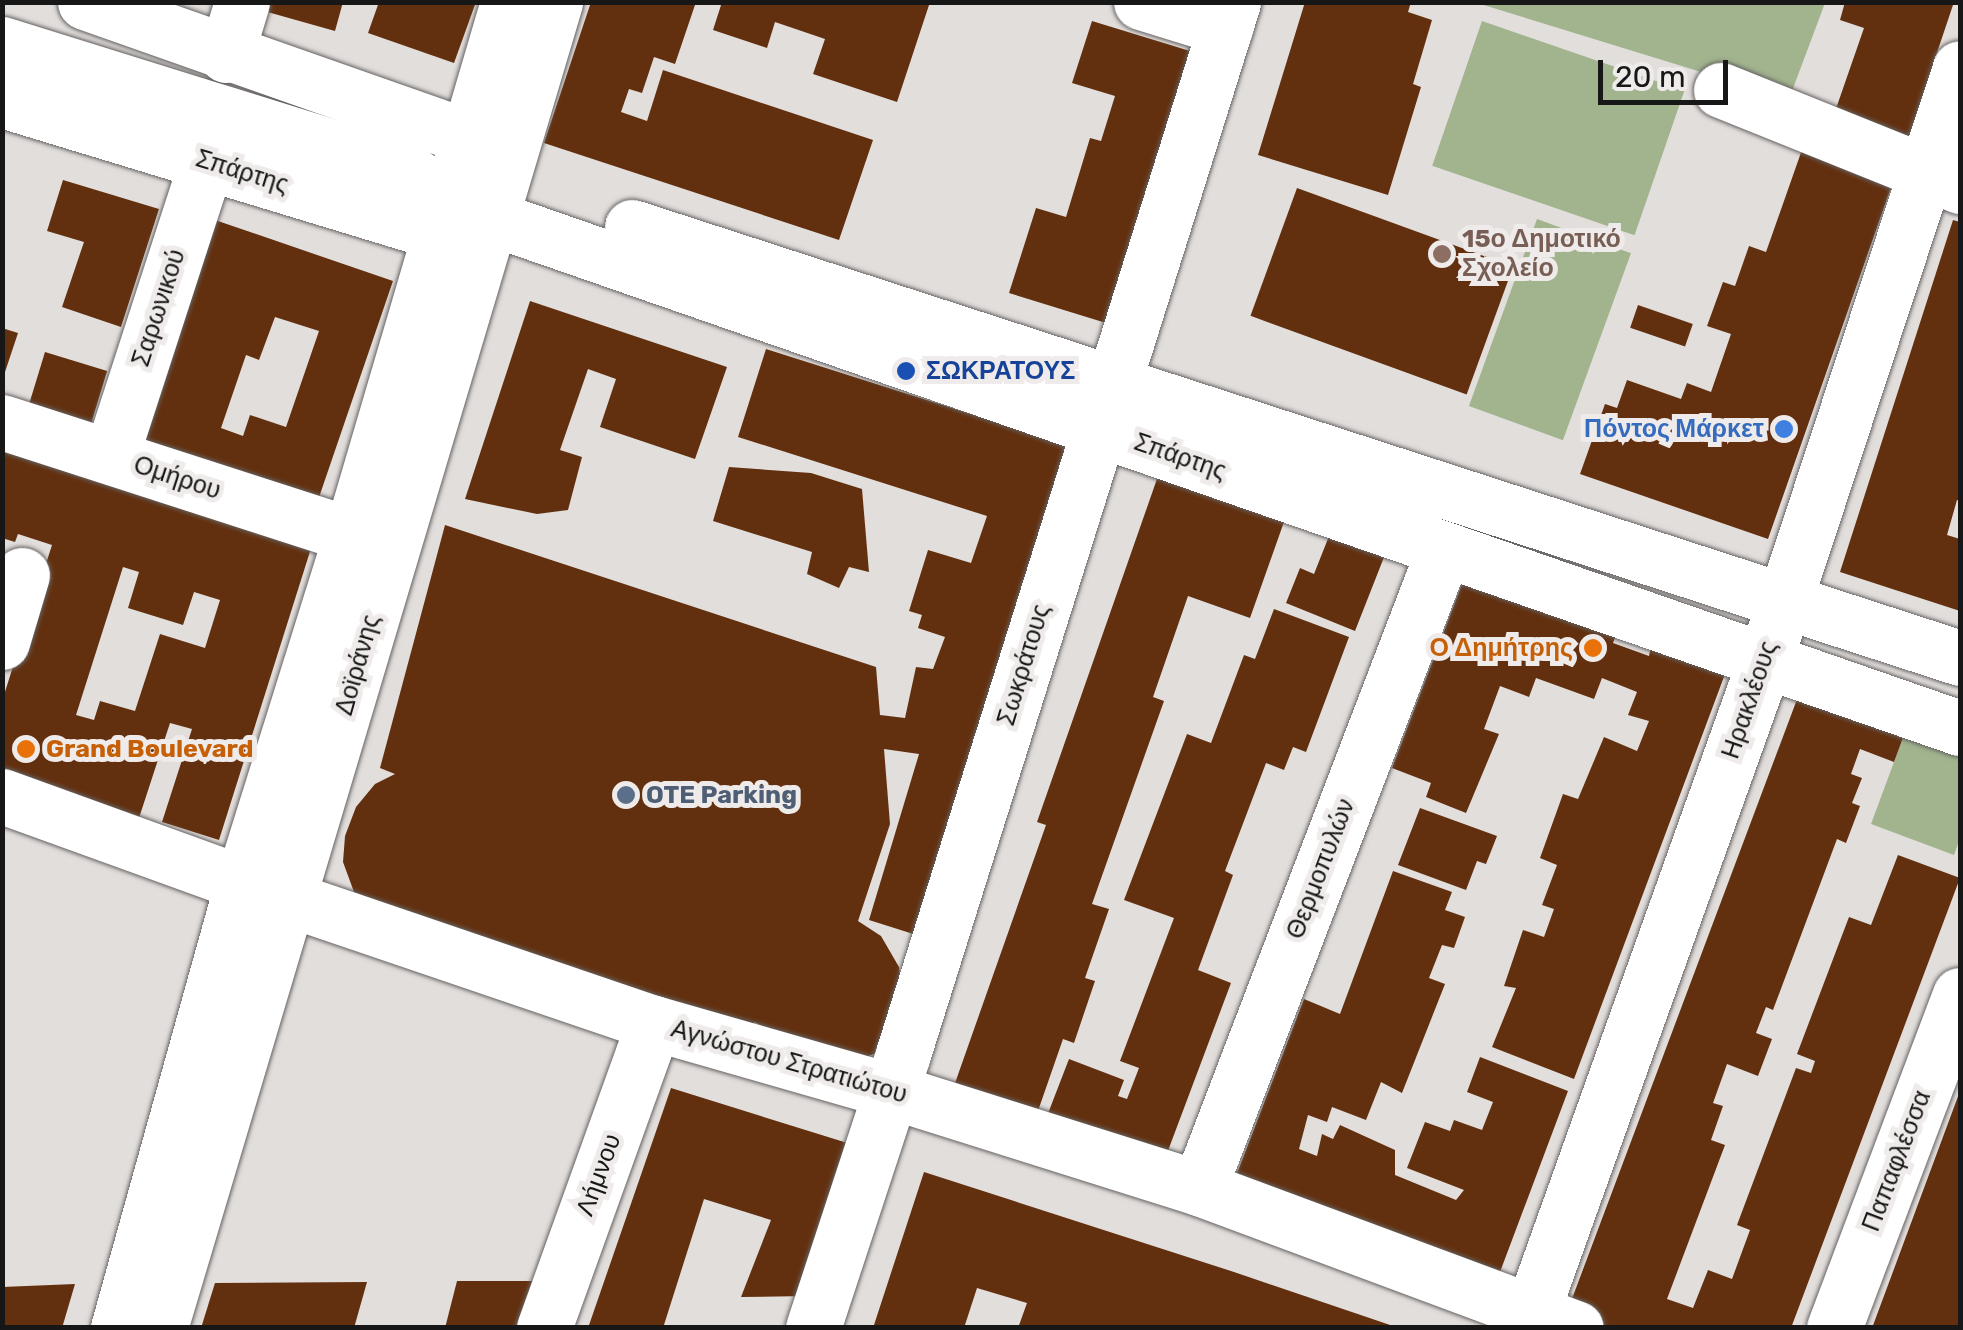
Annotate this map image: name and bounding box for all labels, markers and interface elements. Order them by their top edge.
scale bar [1603,40,1733,102]
text: 20 m [1615,59,1686,95]
street label: Σπάρτης [192,144,292,200]
place label: 15ο Δημοτικό Σχολείο [1462,225,1621,284]
marker: 15ο Δημοτικό Σχολείο [1431,243,1453,265]
street label: Σαρωνικού [126,246,192,370]
place label: ΣΩΚΡΑΤΟΥΣ [926,356,1075,386]
marker: ΣΩΚΡΑΤΟΥΣ [895,360,917,382]
place label: Πόντος Μάρκετ [1584,414,1764,444]
marker: Πόντος Μάρκετ [1773,418,1795,440]
street label: Σπάρτης [1130,427,1230,487]
street label: Ομήρου [130,450,224,506]
street label: Σωκράτους [991,601,1057,729]
street label: Δοϊράνης [329,611,387,719]
place label: Ο Δημήτρης [1430,633,1573,663]
marker: Ο Δημήτρης [1582,637,1604,659]
street label: Ηρακλέους [1716,637,1784,763]
place label: Grand Boulevard [46,734,254,764]
marker: Grand Boulevard [15,738,37,760]
place label: OTE Parking [646,780,797,810]
marker: OTE Parking [615,784,637,806]
street label: Θερμοπυλών [1281,795,1361,943]
street label: Αγνώστου Στρατιώτου [668,1014,910,1110]
street label: Παπαφλέσσα [1856,1086,1938,1236]
street label: Λήμνου [570,1130,628,1220]

